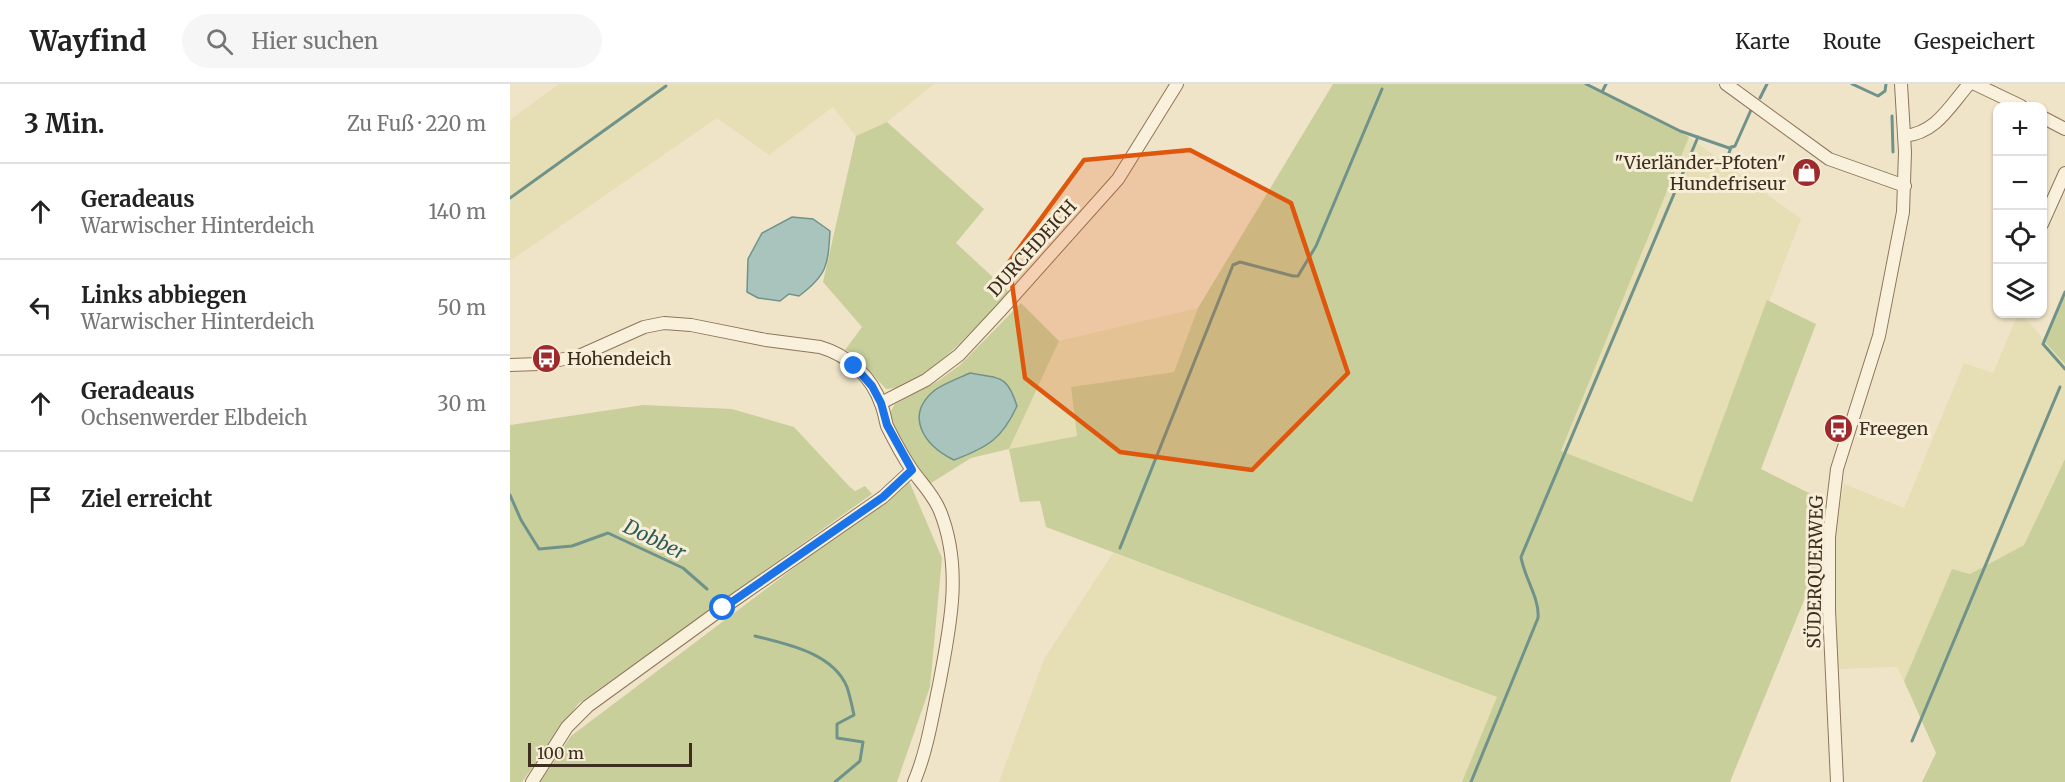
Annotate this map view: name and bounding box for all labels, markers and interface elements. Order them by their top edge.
search box [182,14,602,68]
text: Wayfind [30,23,146,59]
icon: search [203,25,236,58]
text: Hier suchen [251,27,378,55]
text: Karte [1735,28,1790,55]
text: Route [1823,28,1881,55]
text: Gespeichert [1914,28,2035,55]
map controls [1993,102,2047,318]
button: + [1993,102,2047,156]
text: 3 Min. [24,107,105,140]
text: Zu Fuß · 220 m [347,111,486,136]
place label: "Vierländer-Pfoten" Hundefriseur [1614,151,1786,195]
shop icon: "Vierländer-Pfoten" Hundefriseur [1791,156,1823,188]
button: − [1993,156,2047,210]
text: Geradeaus [81,185,195,213]
icon: ahead [24,195,57,228]
street label: DURCHDEICH [983,195,1081,301]
text: 140 m [429,199,486,224]
button: locate [1993,210,2047,264]
text: Warwischer Hinterdeich [81,213,314,238]
button: layers [1993,264,2047,318]
text: Links abbiegen [81,281,247,309]
icon: left [24,291,57,324]
text: 50 m [437,295,486,320]
text: Warwischer Hinterdeich [81,309,314,334]
bus stop icon: Hohendeich [530,342,562,374]
place label: Hohendeich [567,347,671,370]
route end [840,352,866,378]
text: Geradeaus [81,377,195,405]
icon: ahead [24,387,57,420]
text: 30 m [437,391,486,416]
text: Ochsenwerder Elbdeich [81,405,307,430]
bus stop icon: Freegen [1822,412,1854,444]
place label: Freegen [1859,417,1928,440]
icon: arrive [24,483,57,516]
text: Ziel erreicht [81,485,212,513]
street label: SÜDERQUERWEG [1802,495,1828,649]
water label: Dobber [619,513,691,565]
route start [709,594,735,620]
scale bar [528,740,692,768]
text: 100 m [537,743,584,763]

